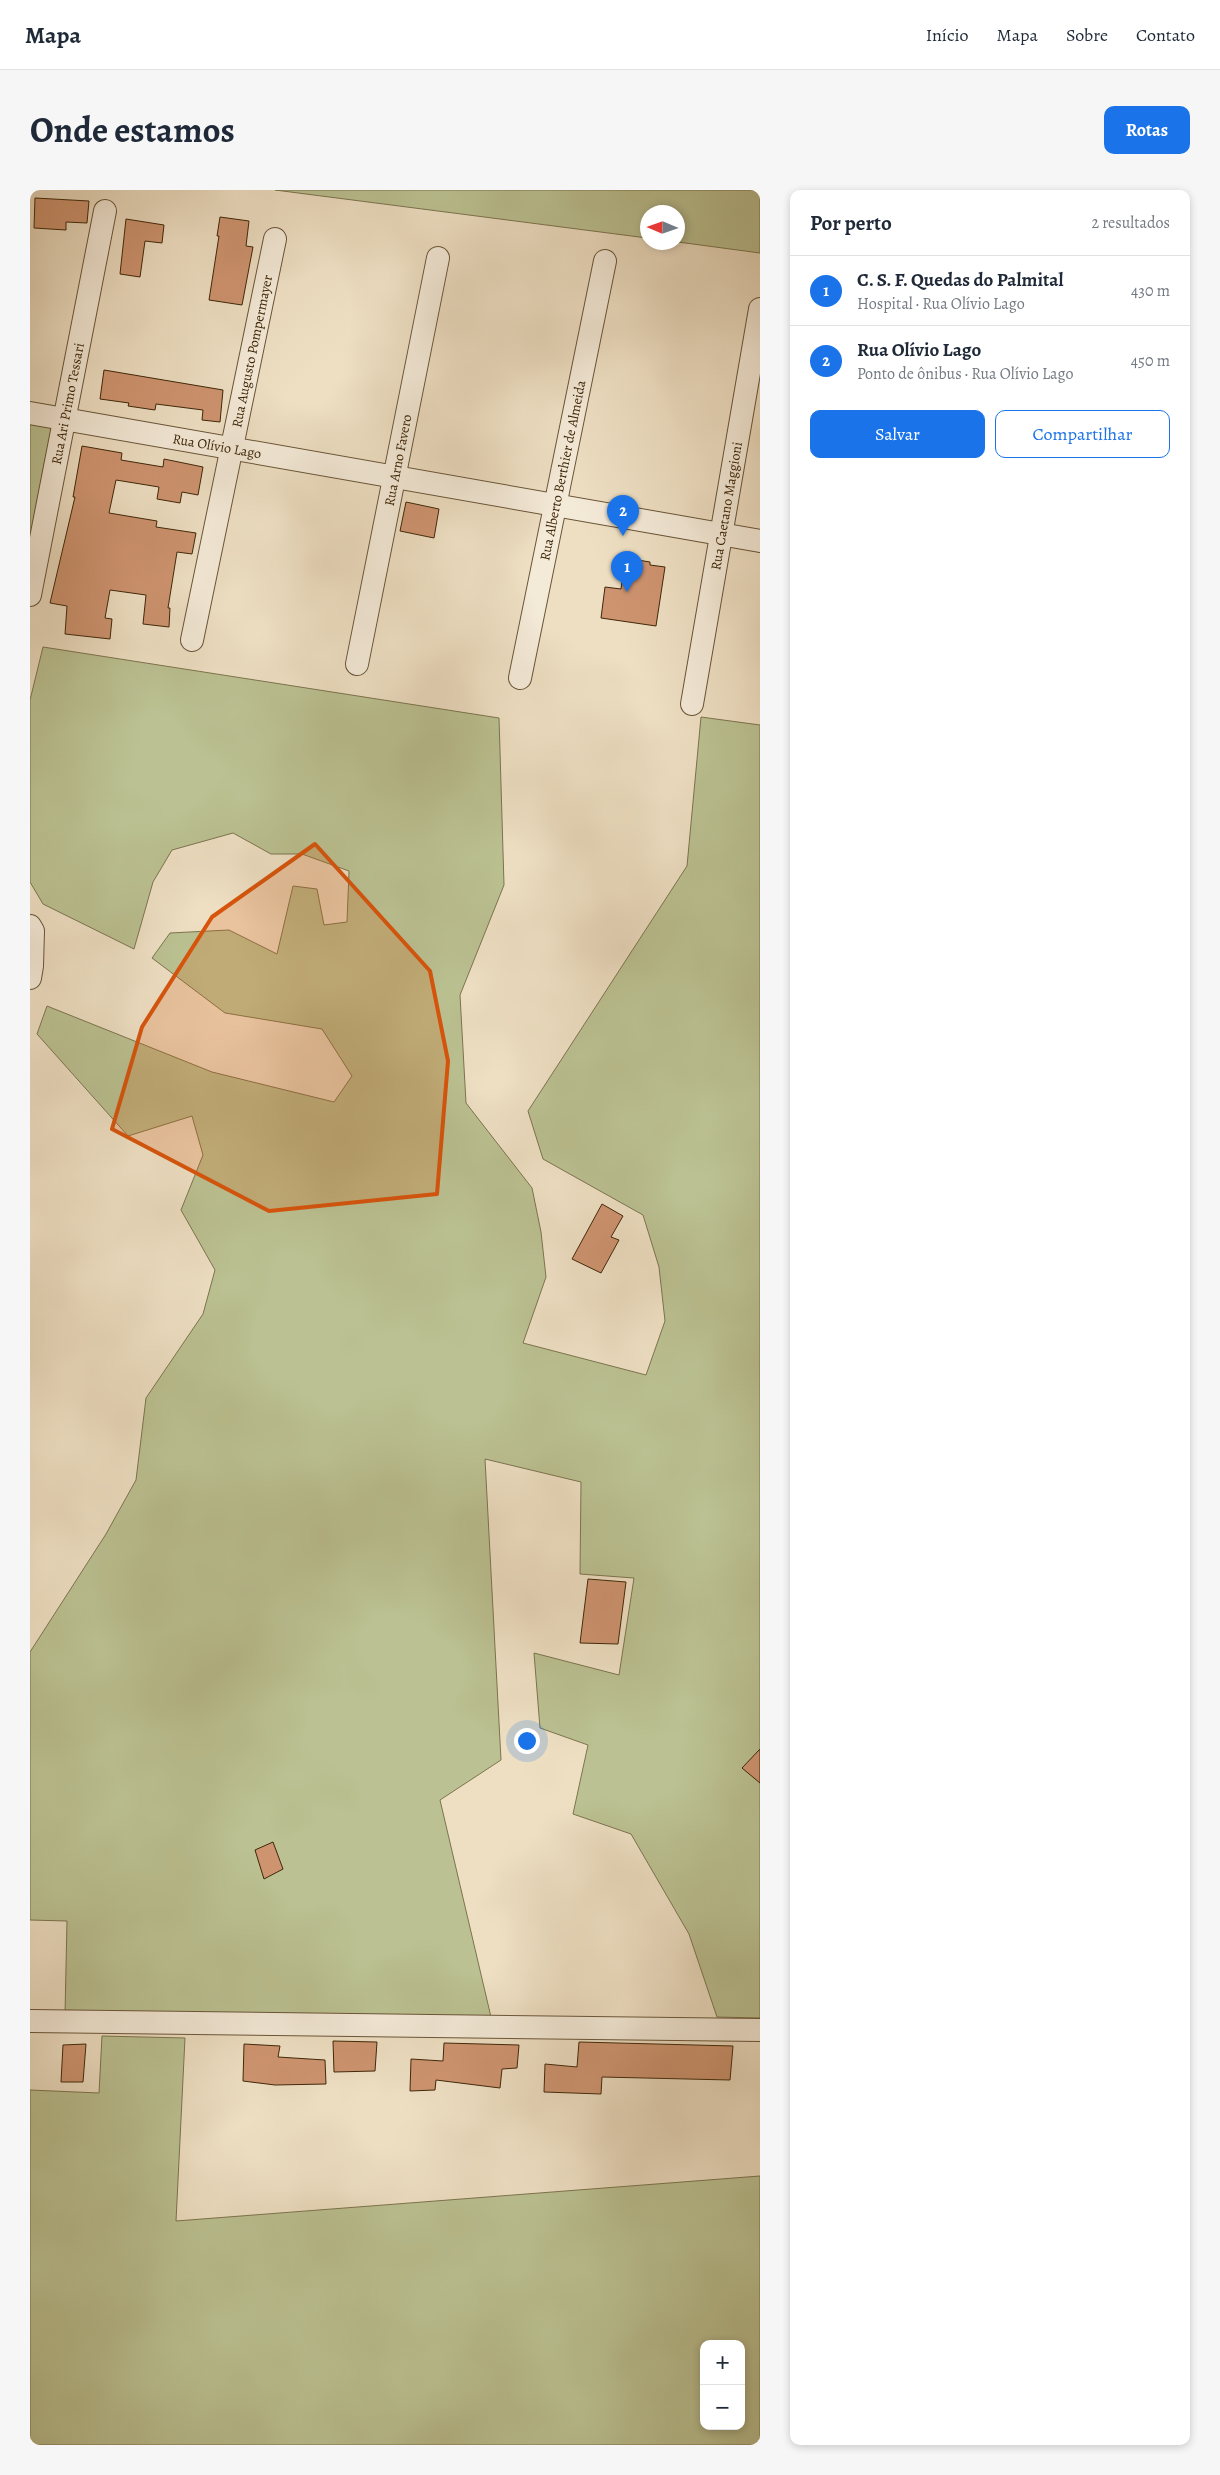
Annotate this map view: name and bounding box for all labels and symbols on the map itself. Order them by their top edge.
north arrow [640,205,685,250]
street label: Rua Augusto Pompermayer [227,273,277,429]
street label: Rua Ari Primo Tessari [47,341,89,466]
street label: Rua Alberto Berthier de Almeida [535,378,591,562]
street label: Rua Arno Favero [380,413,417,508]
street label: Rua Olívio Lago [171,429,263,463]
street label: Rua Caetano Maggioni [706,440,747,572]
pin: 2 [607,495,639,536]
pin: 1 [611,551,643,592]
your location [514,1728,540,1754]

